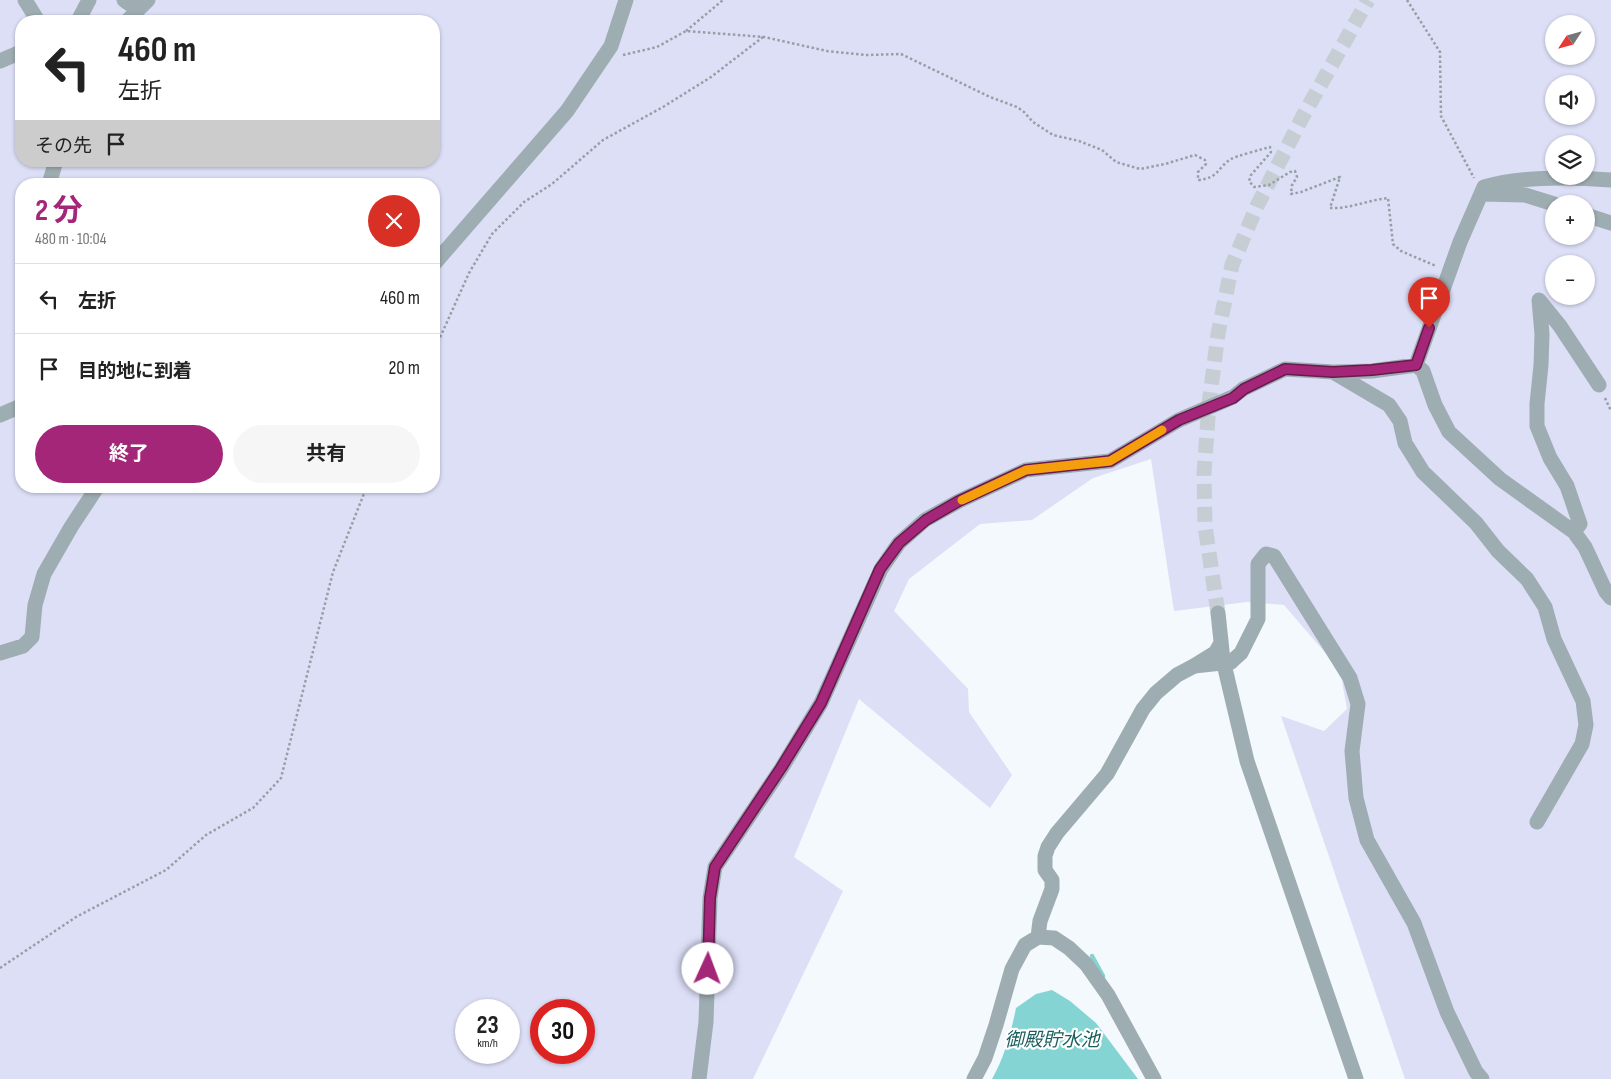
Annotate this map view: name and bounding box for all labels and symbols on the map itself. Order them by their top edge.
north arrow [1545,15,1595,65]
pin [1408,277,1450,328]
position arrow [681,942,733,994]
speed limit sign: 30 [530,999,595,1064]
water label: 御殿貯水池 [1004,1029,1101,1052]

